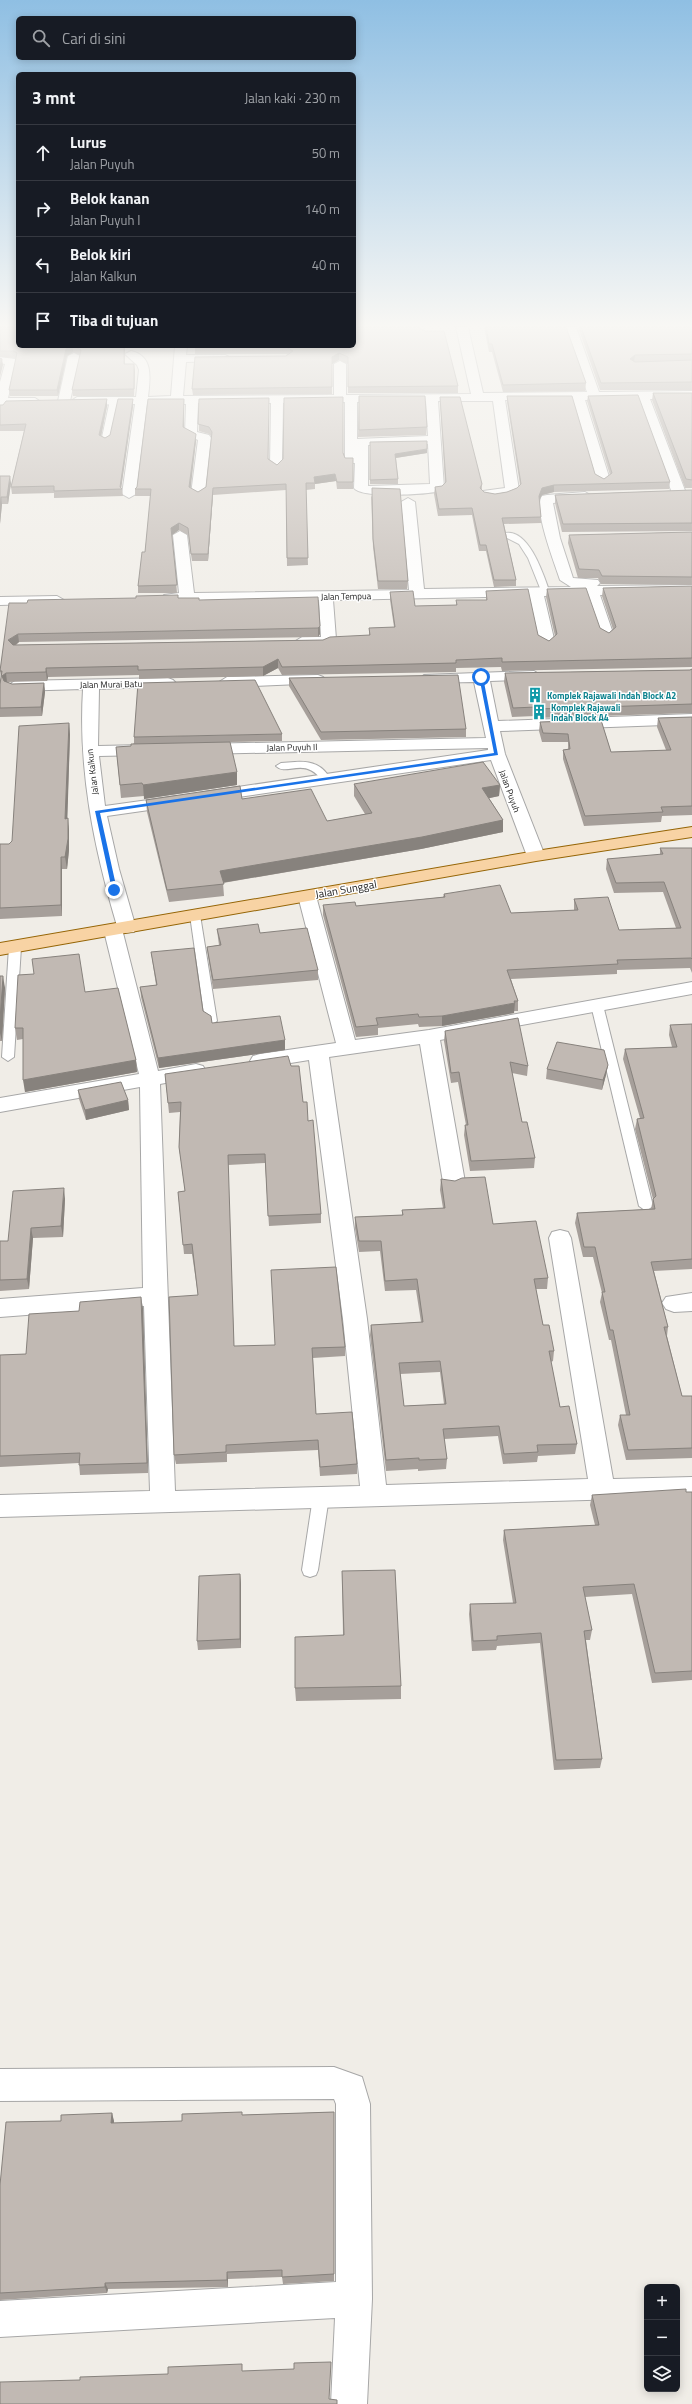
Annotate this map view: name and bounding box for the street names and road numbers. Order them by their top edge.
street label: Jalan Tempua [321,589,372,603]
street label: Jalan Murai Batu [80,677,143,691]
street label: Jalan Puyuh II [266,740,318,754]
street label: Jalan Kalkun [83,748,101,796]
street label: Jalan Puyuh [496,768,524,814]
street label: Jalan Sunggal [314,876,378,902]

